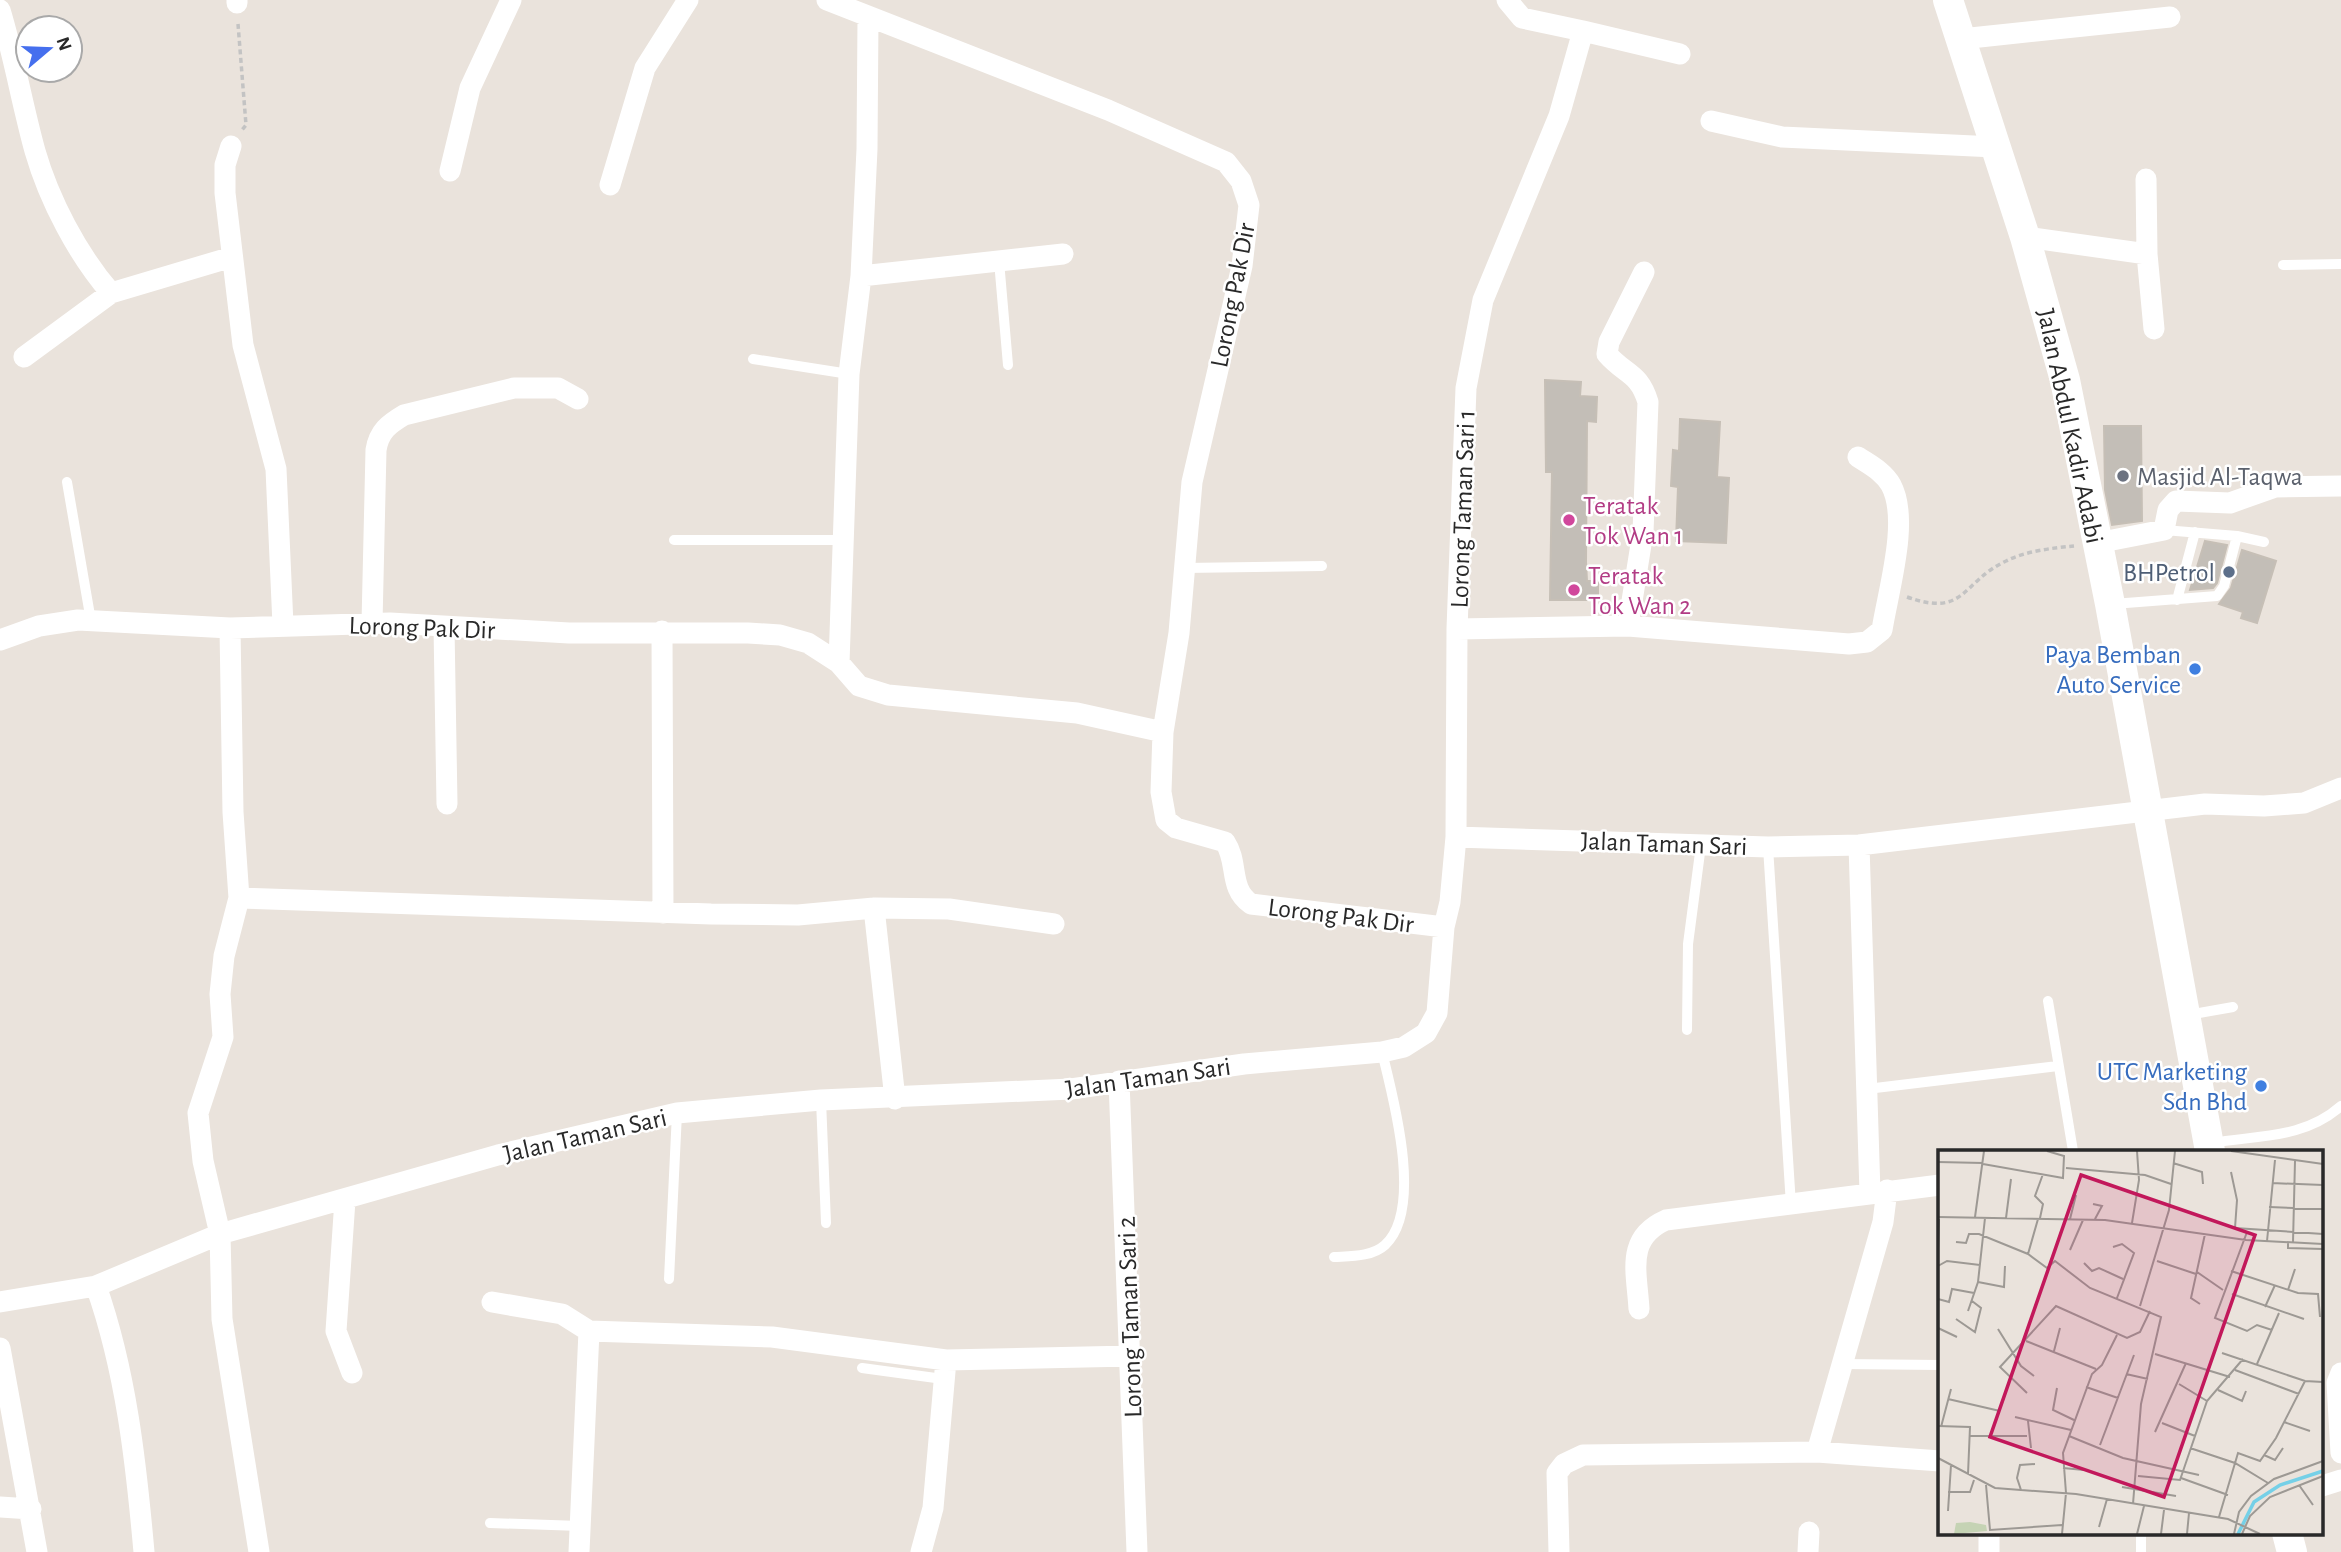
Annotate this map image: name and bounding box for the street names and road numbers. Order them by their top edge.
street label: Lorong Pak Dir [1206,220,1260,370]
street label: Jalan Abdul Kadir Adabi [2032,306,2108,546]
street label: Lorong Taman Sari 1 [1447,409,1479,609]
street label: Lorong Pak Dir [348,612,496,644]
street label: Jalan Taman Sari [1580,828,1748,860]
street label: Lorong Pak Dir [1266,894,1416,938]
street label: Jalan Taman Sari [1064,1054,1232,1102]
street label: Jalan Taman Sari [501,1105,669,1167]
street label: Lorong Taman Sari 2 [1113,1216,1147,1418]

